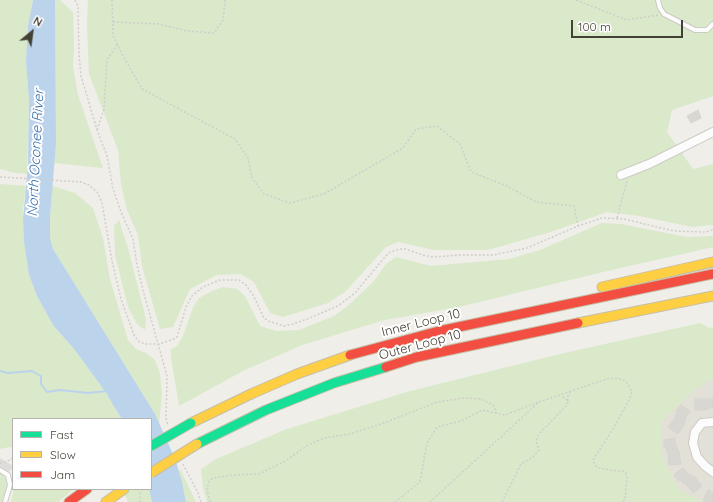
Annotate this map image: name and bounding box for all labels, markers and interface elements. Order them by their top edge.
north arrow [12,12,52,52]
scale bar [573,12,685,38]
text: N [31,13,45,30]
text: 100 m [578,19,611,34]
water label: North Oconee River [24,89,48,217]
street label: Inner Loop 10 [380,306,462,340]
street label: Outer Loop 10 [377,327,463,363]
legend [12,418,152,490]
text: Fast [50,427,74,442]
text: Slow [50,447,76,462]
text: Jam [50,467,75,482]

